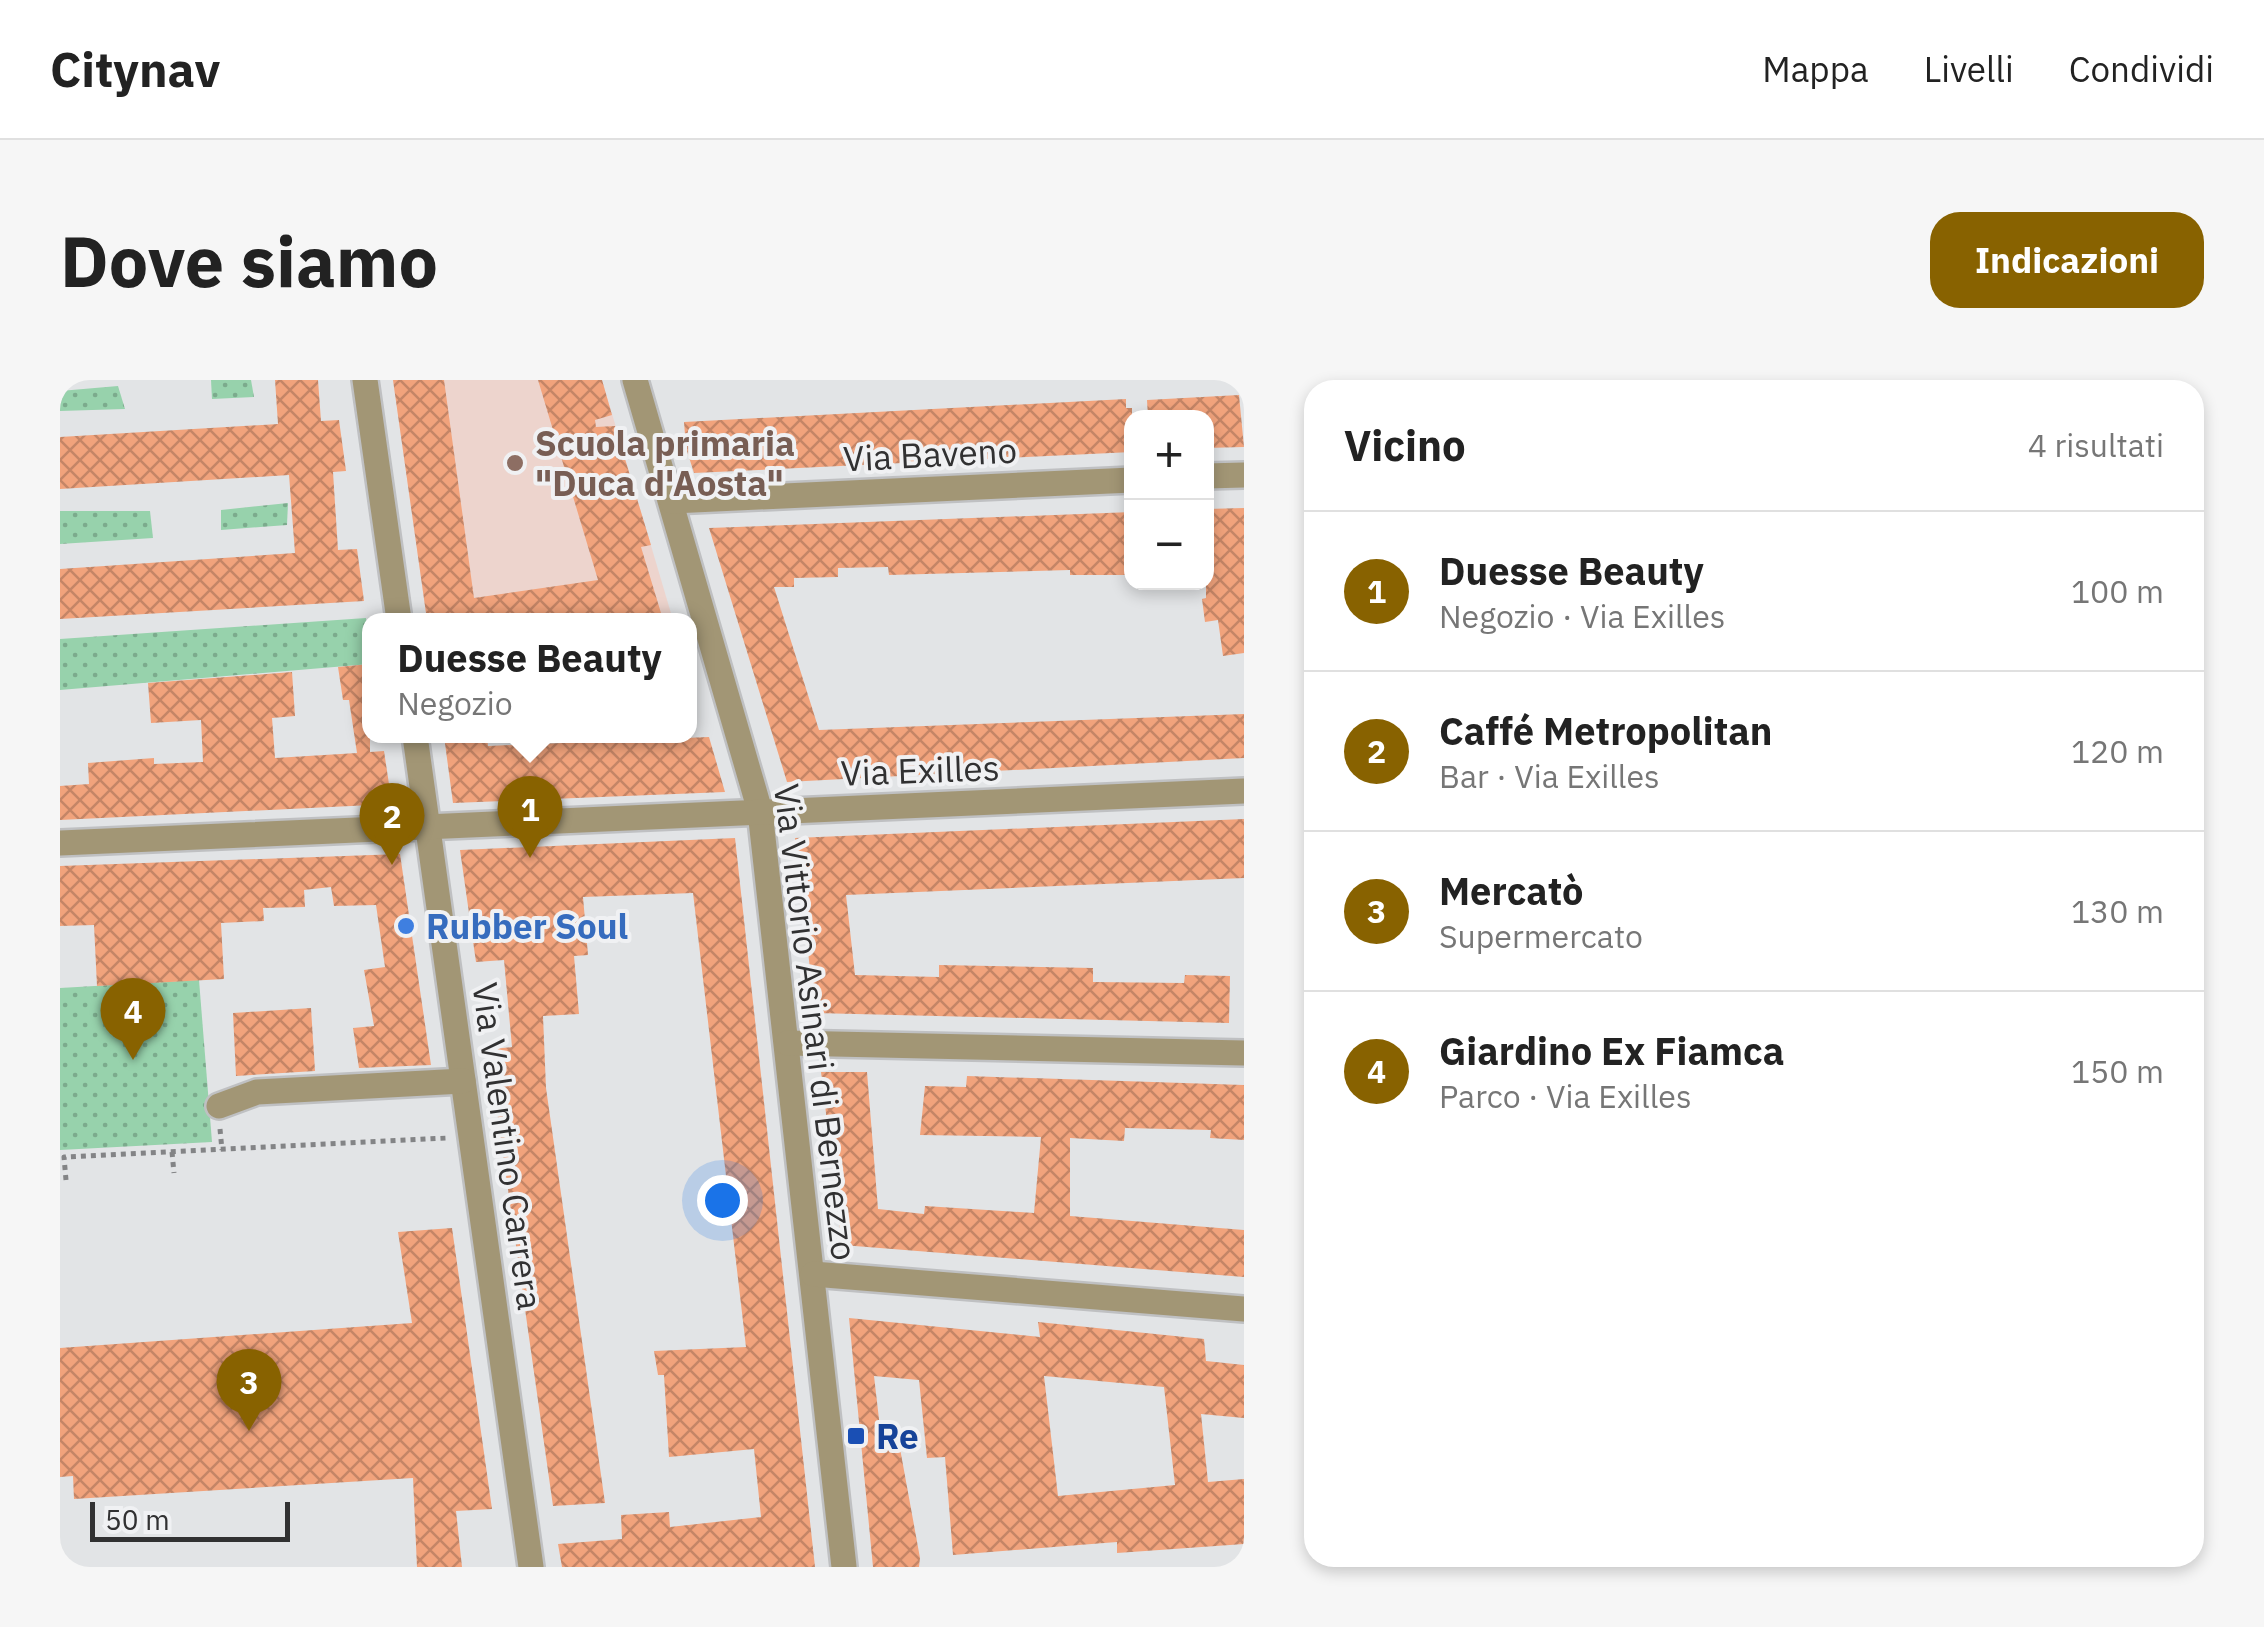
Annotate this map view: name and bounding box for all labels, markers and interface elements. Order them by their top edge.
text: Citynav [50,38,220,100]
text: Mappa [1762,46,1869,92]
text: Livelli [1924,46,2014,92]
text: Condividi [2069,46,2214,92]
button: Indicazioni [1930,212,2204,308]
text: Dove siamo [60,215,438,306]
map controls [1124,410,1214,590]
button: + [1124,410,1214,500]
text: Vicino [1344,418,1466,473]
place label: Scuola primaria "Duca d'Aosta" [535,420,795,506]
text: 4 risultati [2028,424,2164,466]
street label: Via Baveno [842,426,1018,482]
marker: Scuola primaria "Duca d'Aosta" [504,452,526,474]
button: − [1124,500,1214,590]
text: Duesse Beauty [1439,546,1704,595]
text: 1 [1367,570,1386,612]
text: 100 m [2071,570,2164,612]
text: Negozio · Via Exilles [1439,595,1725,637]
popup [362,613,697,743]
text: Duesse Beauty [397,633,662,682]
text: Negozio [397,682,513,724]
text: Caffé Metropolitan [1439,706,1773,755]
text: 2 [1367,730,1386,772]
text: 120 m [2071,730,2164,772]
street label: Via Exilles [840,744,1000,796]
text: Bar · Via Exilles [1439,755,1660,797]
pin: 1 [498,776,562,858]
street label: Via Vittorio Asinari di Bernezzo [764,781,868,1263]
pin: 2 [360,782,424,865]
text: Mercatò [1439,866,1584,915]
text: 3 [1367,890,1386,932]
text: 130 m [2071,890,2164,932]
place label: Rubber Soul [426,903,628,949]
marker: Rubber Soul [395,915,417,937]
text: Supermercato [1439,915,1643,957]
pin: 4 [100,978,166,1060]
street label: Via Valentino Carrera [462,979,554,1313]
text: Giardino Ex Fiamca [1439,1026,1784,1075]
text: 4 [1367,1050,1386,1092]
text: 150 m [2071,1050,2164,1092]
text: Parco · Via Exilles [1439,1075,1692,1117]
your location [697,1175,748,1226]
pin: 3 [216,1348,282,1431]
place label: Re [876,1413,919,1459]
marker: Re [845,1425,867,1447]
scale bar [90,1497,290,1542]
text: 50 m [105,1501,170,1538]

